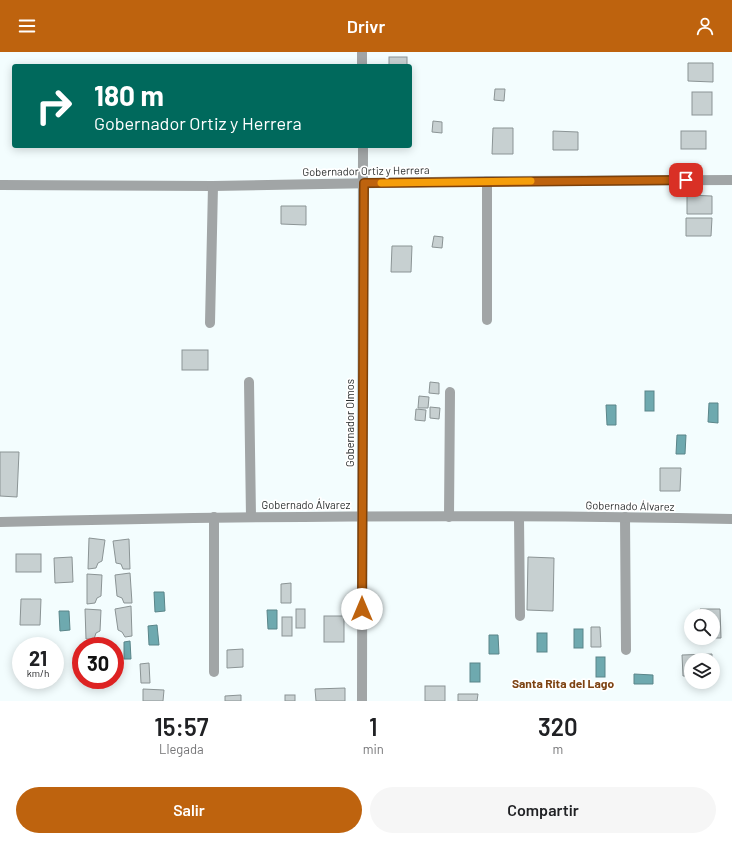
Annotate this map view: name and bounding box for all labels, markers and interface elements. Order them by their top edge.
icon: menu [16,15,38,37]
text: Drivr [347,15,385,37]
icon: person [694,15,716,37]
text: 180 m [94,78,164,112]
icon: right [28,80,80,132]
text: Gobernador Ortiz y Herrera [94,112,302,134]
street label: Gobernador Ortiz y Herrera [302,163,430,178]
pin [669,163,703,197]
icon: arrive [675,169,697,191]
street label: Gobernador Olmos [343,379,356,467]
street label: Gobernado Álvarez [262,498,351,511]
street label: Gobernado Álvarez [585,498,675,513]
position arrow [341,588,383,630]
map controls [684,609,720,689]
button: search [684,609,720,645]
speed limit sign: 30 [72,637,124,689]
text: 21 [29,646,47,670]
button: layers [684,653,720,689]
text: km/h [27,667,49,679]
district label: Santa Rita del Lago [512,676,614,690]
text: 15:57 [154,712,208,741]
text: 1 [369,712,378,741]
text: 320 [538,712,578,741]
text: Llegada [159,741,204,757]
text: min [363,741,384,757]
text: m [553,741,563,757]
button: Salir [16,787,362,833]
button: Compartir [370,787,716,833]

